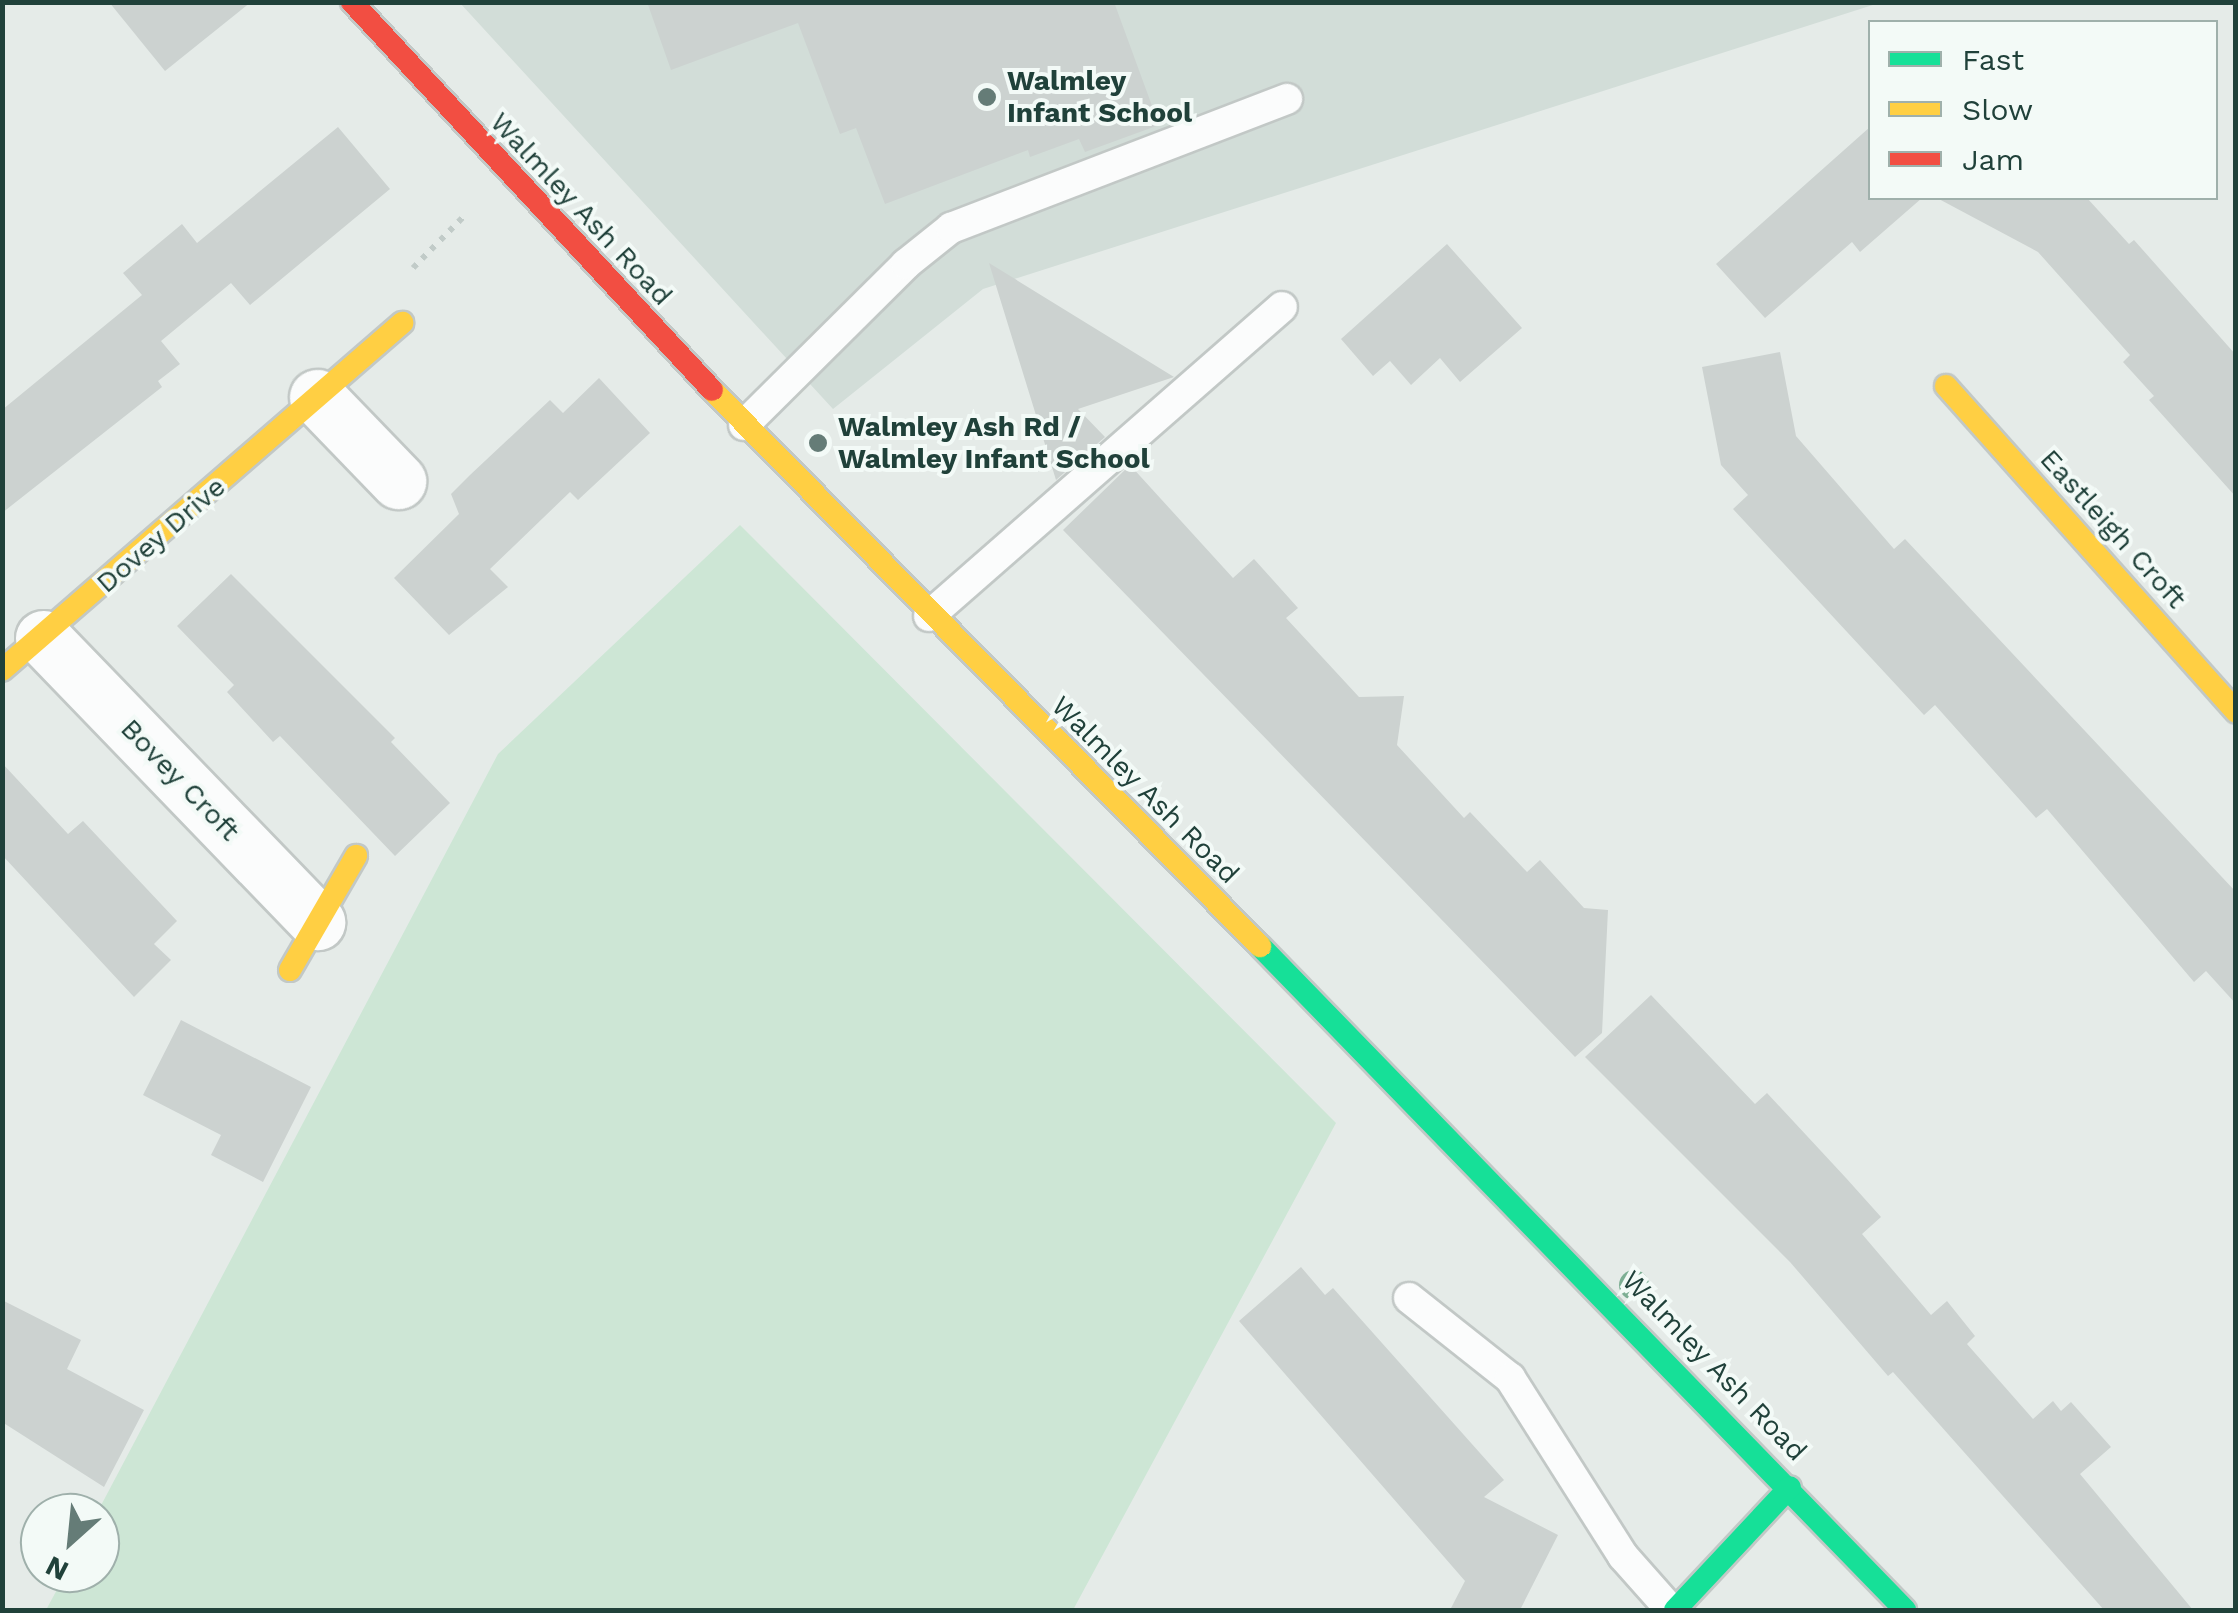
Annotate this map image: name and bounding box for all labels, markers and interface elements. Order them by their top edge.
legend [1868,20,2218,200]
text: Fast [1962,42,2024,77]
place label: Walmley Infant School [1007,64,1192,130]
marker: Walmley Infant School [976,86,998,108]
text: Slow [1962,92,2033,127]
street label: Walmley Ash Road [482,105,680,313]
text: Jam [1962,142,2024,177]
place label: Walmley Ash Rd / Walmley Infant School [838,410,1150,476]
marker: Walmley Ash Rd / Walmley Infant School [807,432,829,454]
street label: Eastleigh Croft [2033,443,2193,615]
street label: Dovey Drive [89,470,233,600]
street label: Walmley Ash Road [1044,689,1246,891]
street label: Bovey Croft [113,712,247,848]
street label: Walmley Ash Road [1614,1263,1814,1469]
north arrow [20,1493,120,1593]
text: N [40,1549,74,1588]

